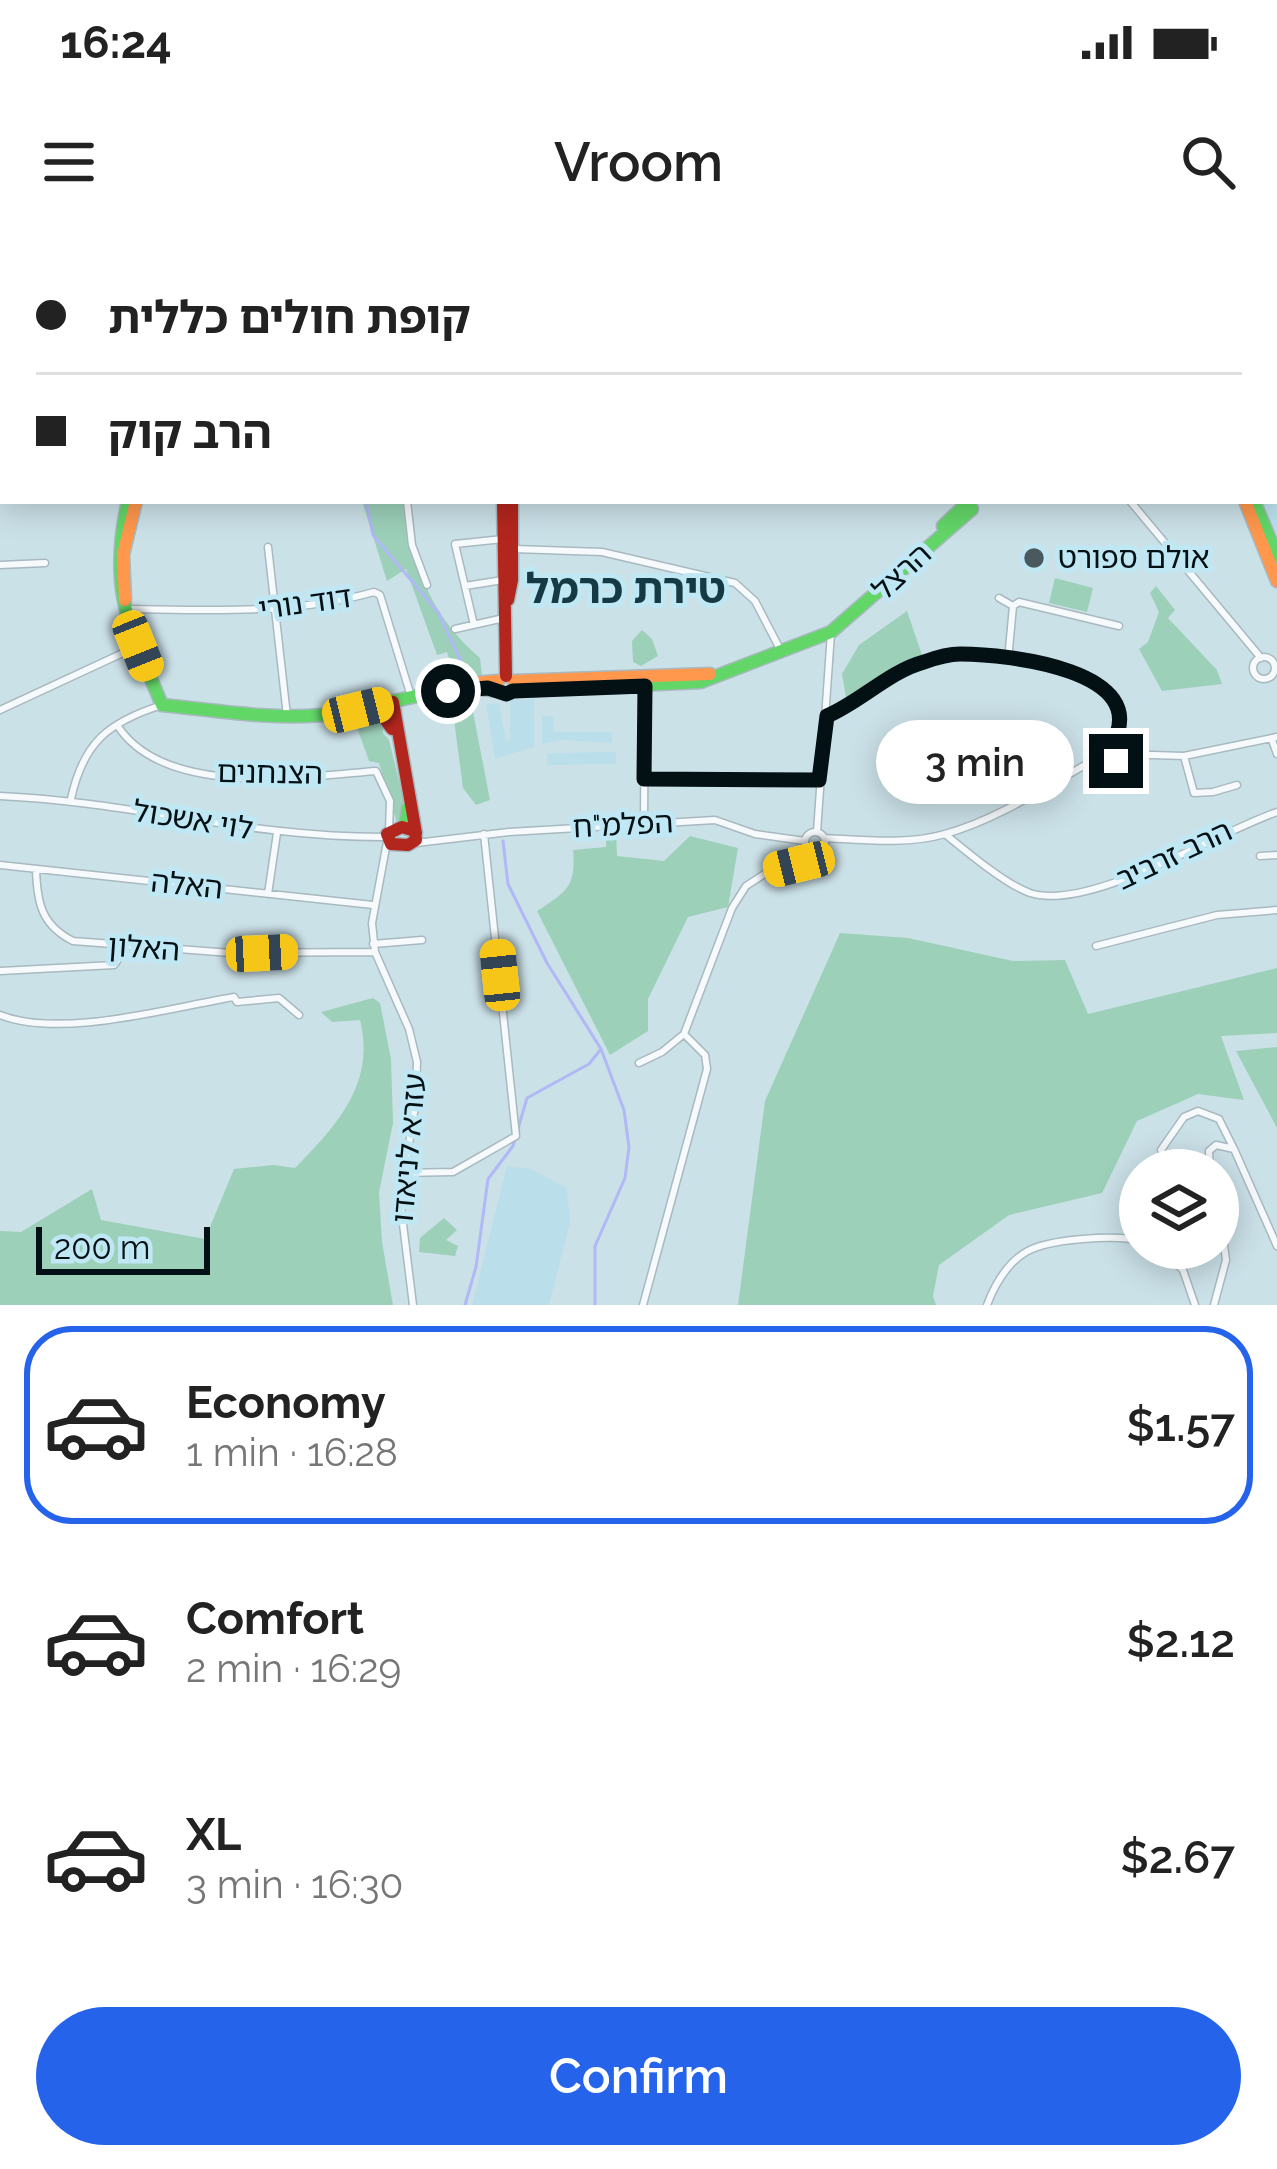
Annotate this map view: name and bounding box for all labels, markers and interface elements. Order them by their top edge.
text: 16:24 [60,16,172,69]
icon: menu [36,129,102,195]
icon: search [1175,129,1241,195]
text: Vroom [554,130,723,194]
text: קופת חולים כללית [108,291,471,344]
text: הרב קוק [108,406,272,459]
street label: הרצל [865,536,938,607]
place label: אולם ספורט [1058,540,1210,575]
marker: אולם ספורט [1021,545,1047,571]
district label: טירת כרמל [526,564,726,613]
street label: דוד נורי [256,579,354,626]
car [108,606,168,686]
route start [421,664,475,718]
car [319,684,397,736]
callout: 3 min [876,719,1074,803]
route end [1089,734,1143,788]
text: 3 min [925,739,1025,785]
street label: הצנחנים [217,754,323,791]
street label: לוי אשכול [131,793,256,846]
street label: הפלמ"ח [572,804,674,845]
street label: הרב זרביב [1110,813,1237,897]
car [760,838,838,890]
street label: האלה [149,863,225,906]
street label: האלון [107,928,181,967]
car [225,933,299,973]
car [478,937,522,1013]
street label: עזרא לניאדו [385,1072,432,1224]
map controls [1119,1149,1239,1269]
button: layers [1119,1149,1239,1269]
scale bar [36,1221,210,1274]
text: 200 m [54,1228,150,1267]
icon: car [42,1371,150,1479]
text: Economy [186,1376,386,1429]
text: $1.57 [1127,1399,1235,1452]
text: 1 min · 16:28 [186,1429,398,1475]
icon: car [42,1587,150,1695]
text: Comfort [186,1592,364,1645]
text: $2.12 [1127,1615,1235,1668]
text: 2 min · 16:29 [186,1645,401,1691]
icon: car [42,1803,150,1911]
text: XL [186,1808,241,1861]
text: $2.67 [1120,1831,1235,1884]
text: 3 min · 16:30 [186,1861,403,1907]
button: Confirm [36,2007,1241,2145]

